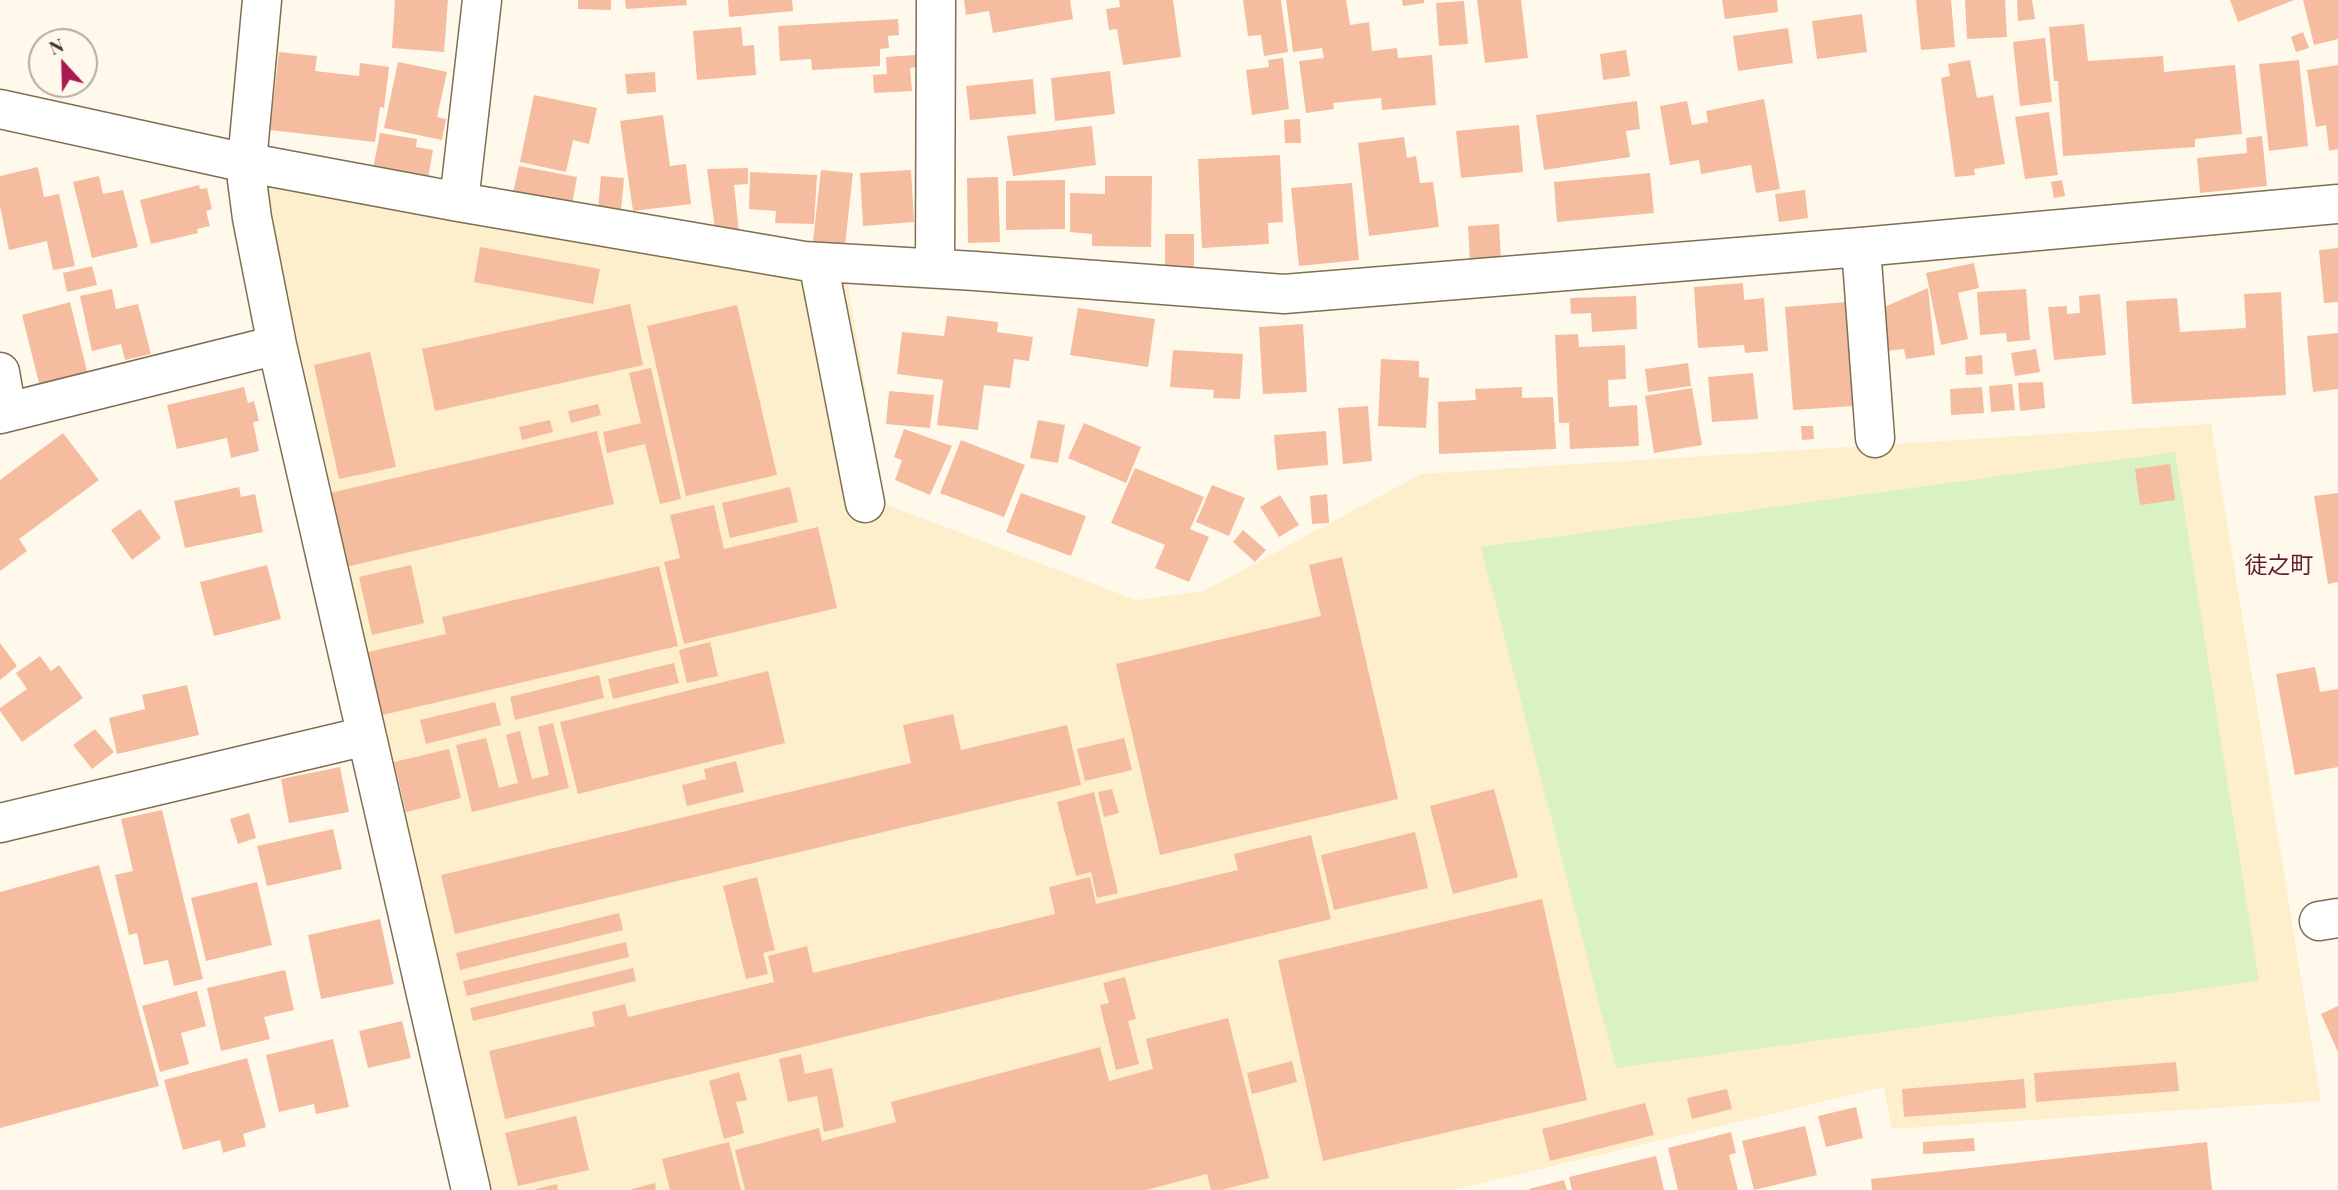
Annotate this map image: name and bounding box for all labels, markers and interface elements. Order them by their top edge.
north arrow [28,28,98,98]
text: N [45,31,67,60]
district label: 徒之町 [2245,552,2313,580]

